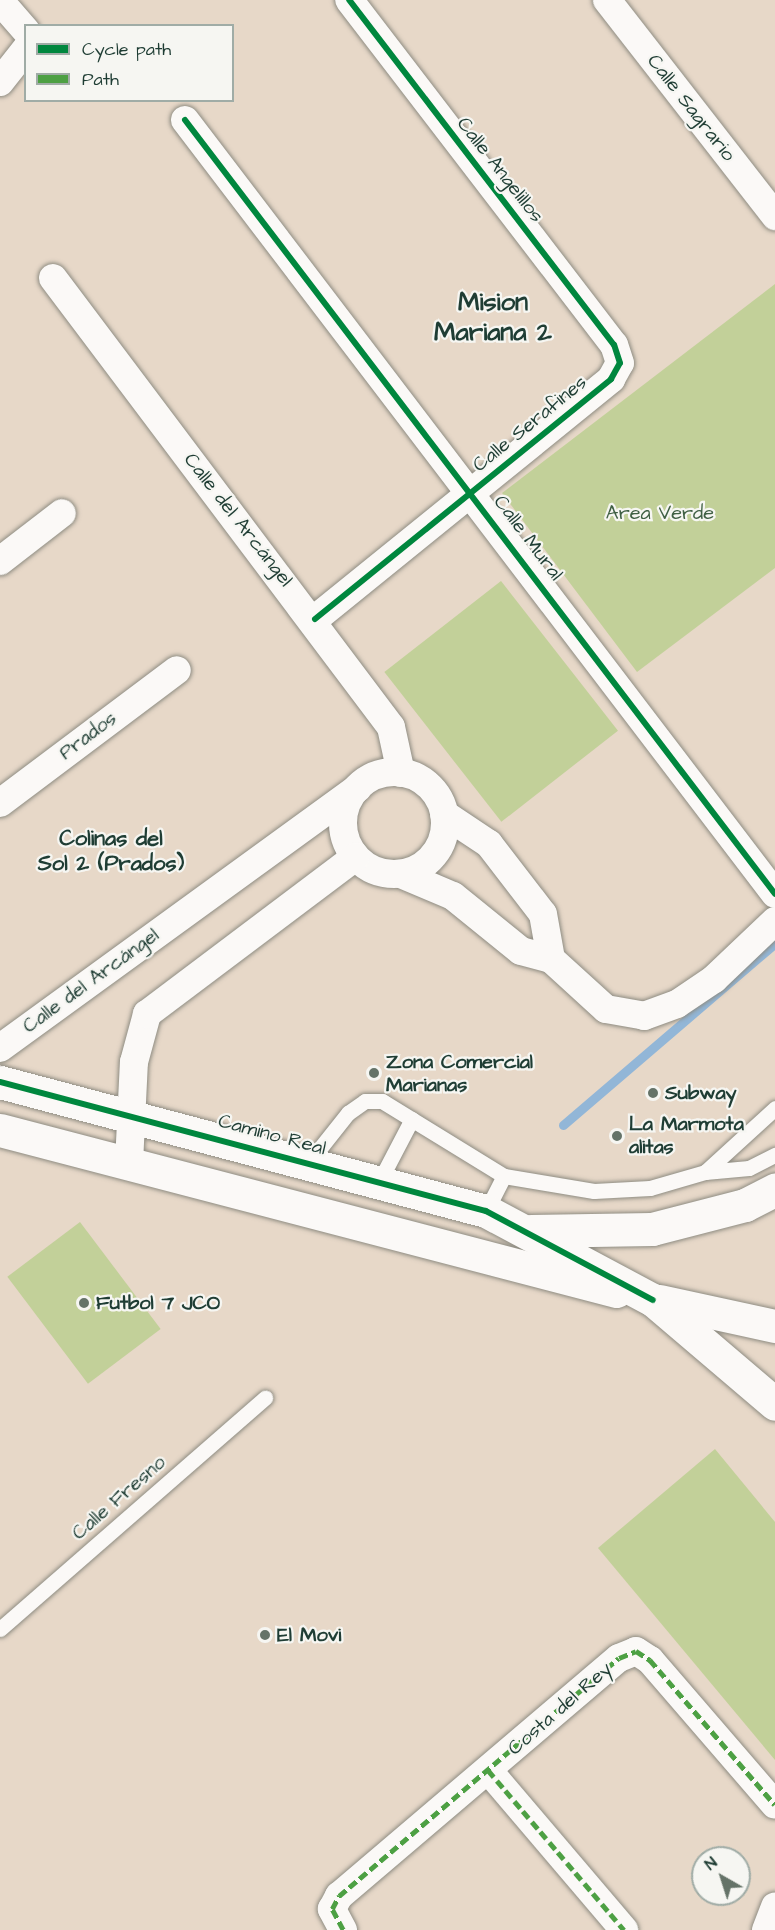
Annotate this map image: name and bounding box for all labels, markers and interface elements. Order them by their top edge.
legend [24,24,234,102]
text: Cycle path [82,37,171,62]
street label: Calle Sagrario [642,50,740,166]
text: Path [82,67,119,92]
street label: Calle Angelillos [451,113,549,227]
district label: Mision Mariana 2 [434,287,552,348]
street label: Calle Serafines [468,371,592,477]
street label: Calle del Arcángel [178,449,298,591]
street label: Calle Mural [488,491,568,585]
park label: Area Verde [606,501,714,525]
street label: Prados [55,707,121,765]
district label: Colinas del Sol 2 (Prados) [38,825,184,876]
street label: Calle del Arcángel [18,923,164,1039]
place label: Zona Comercial Marianas [386,1050,533,1097]
marker: Zona Comercial Marianas [367,1066,381,1080]
place label: Subway [665,1081,737,1105]
marker: Subway [646,1086,660,1100]
street label: Camino Real [215,1109,329,1161]
place label: La Marmota alitas [629,1112,744,1159]
marker: La Marmota alitas [610,1129,624,1143]
place label: Futbol 7 JCO [96,1291,220,1315]
marker: Futbol 7 JCO [77,1296,91,1310]
street label: Calle Fresno [67,1451,171,1545]
place label: El Movi [277,1623,341,1647]
marker: El Movi [258,1628,272,1642]
street label: Costa del Rey [503,1657,617,1761]
north arrow [691,1846,751,1906]
text: N [700,1852,722,1875]

